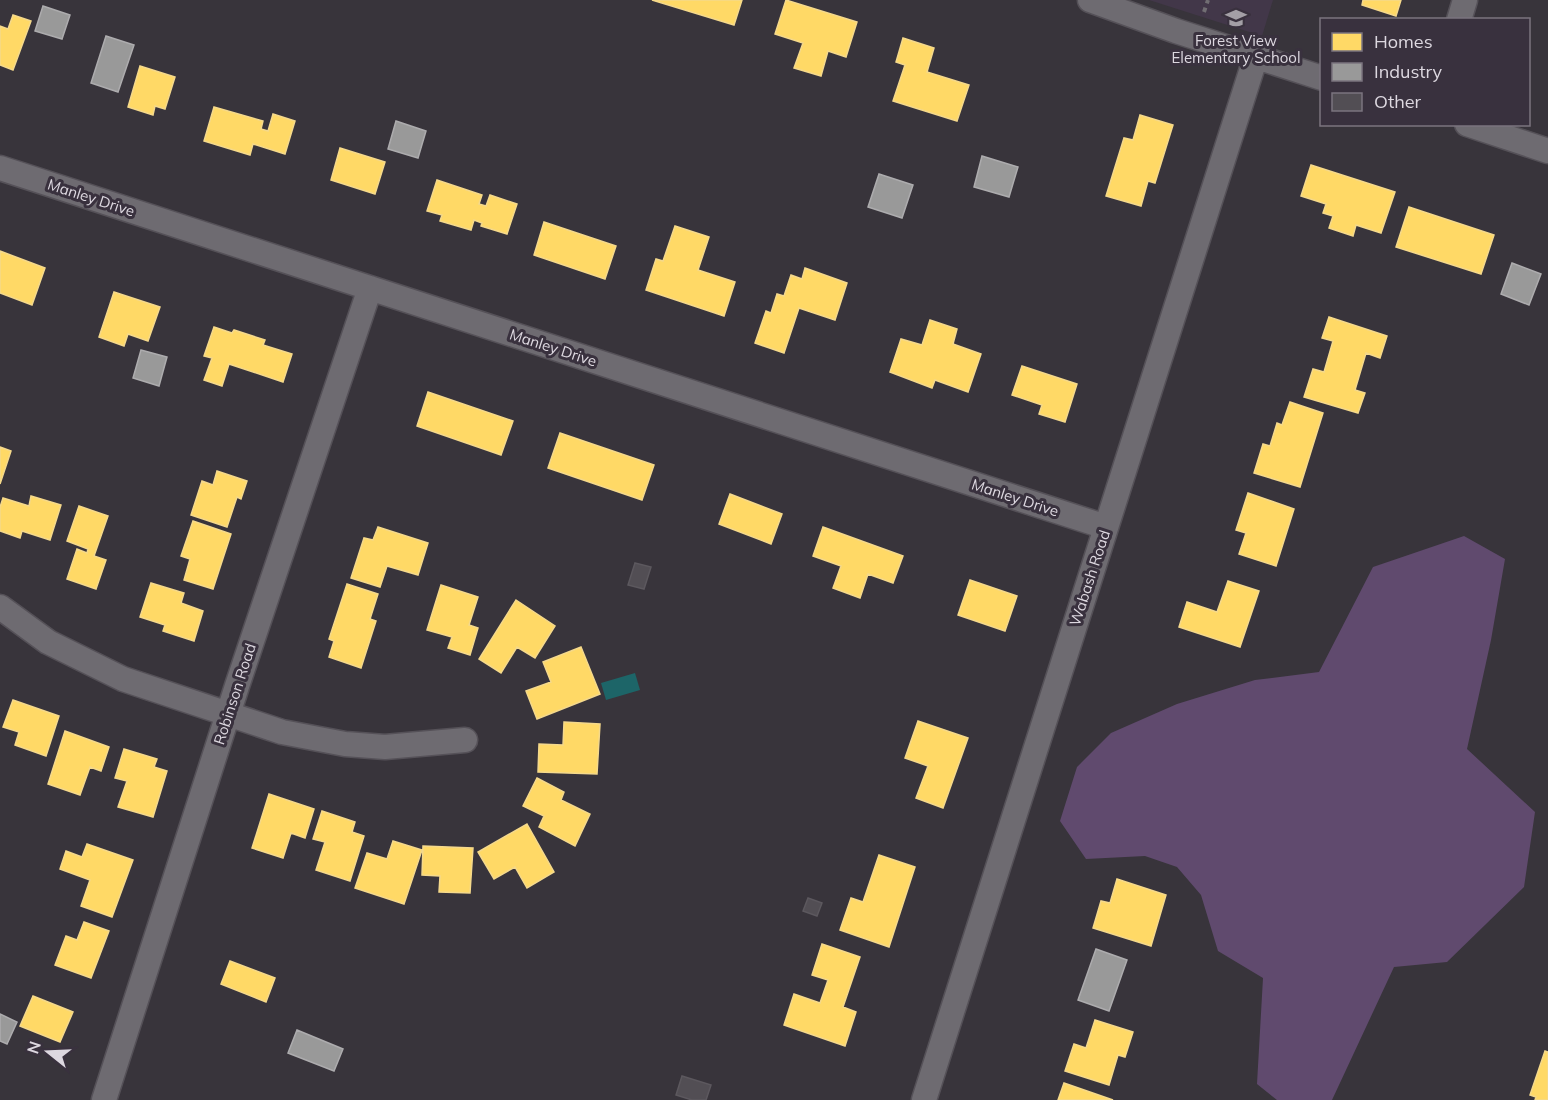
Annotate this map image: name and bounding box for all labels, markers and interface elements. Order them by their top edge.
school or university icon: Forest View Elementary School [1224,6,1248,30]
legend [1320,18,1530,126]
text: Homes [1374,30,1433,53]
place label: Forest View Elementary School [1172,31,1300,67]
text: Industry [1374,60,1443,83]
text: Other [1374,90,1422,113]
street label: Manley Drive [45,175,137,221]
street label: Manley Drive [507,325,599,371]
street label: Manley Drive [969,475,1061,521]
street label: Wabash Road [1065,527,1114,628]
street label: Robinson Road [209,641,260,747]
north arrow [18,1022,78,1082]
text: N [22,1039,45,1056]

